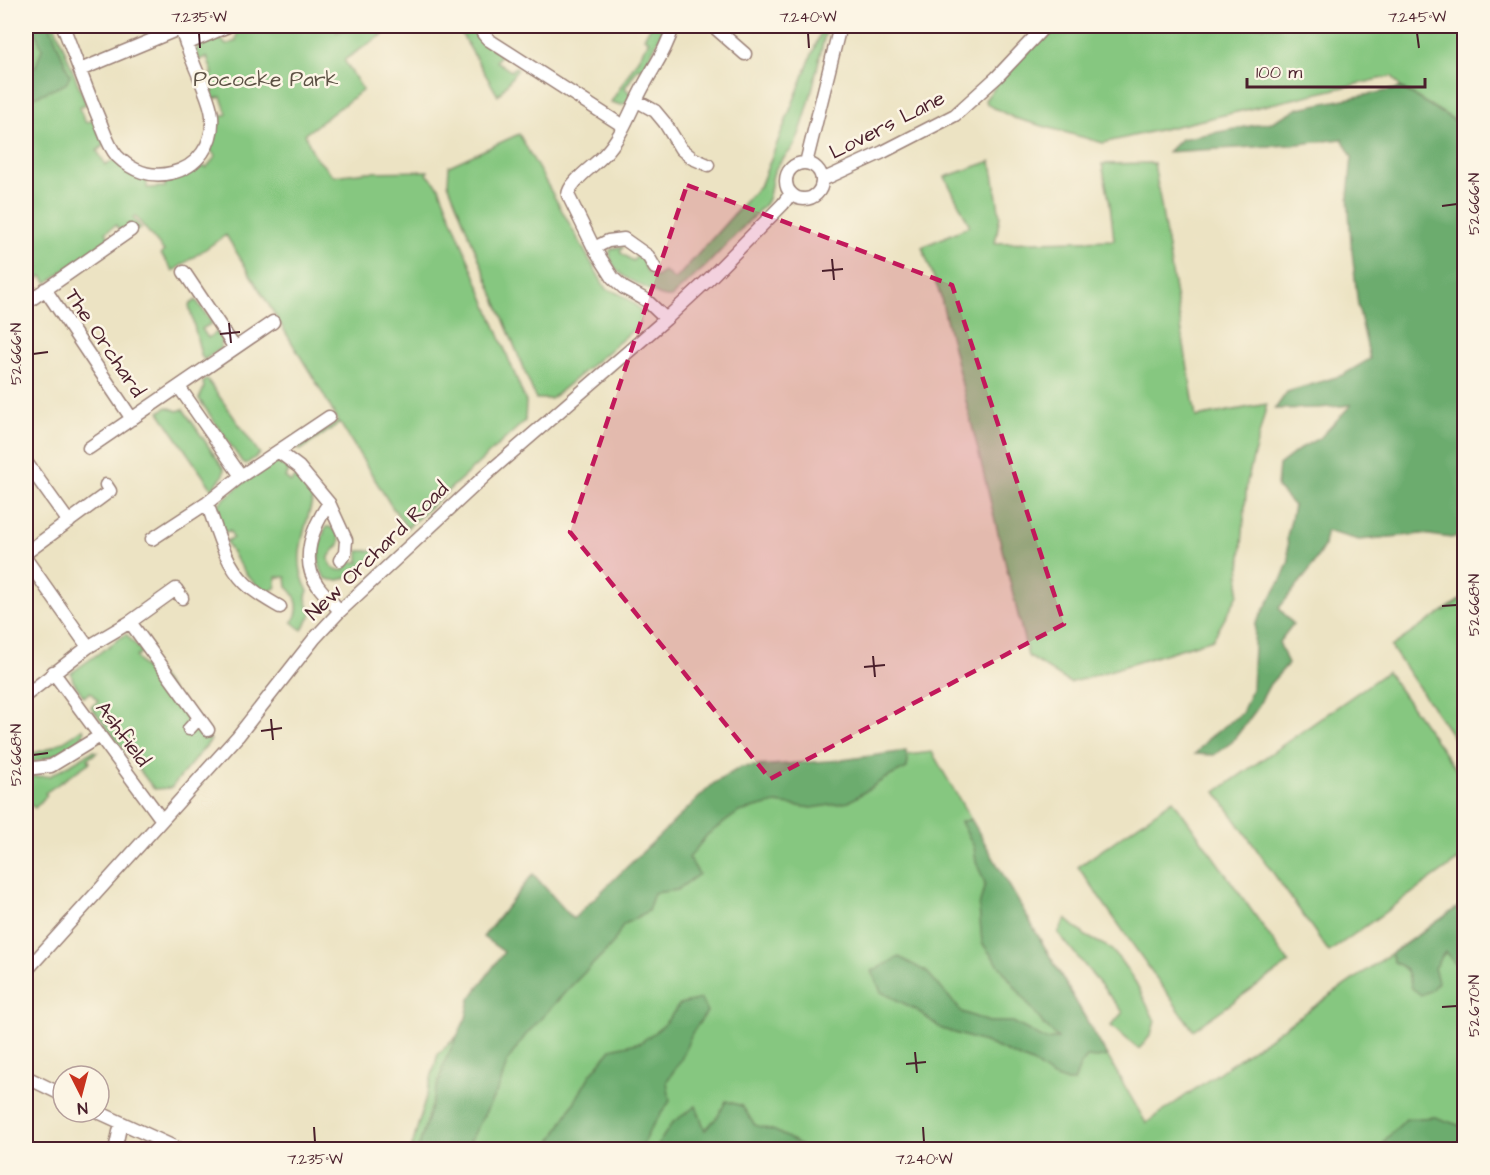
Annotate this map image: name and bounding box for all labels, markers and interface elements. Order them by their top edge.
text: 7.235°W [171,7,227,28]
text: 7.240°W [780,7,837,28]
text: 7.245°W [1388,7,1446,28]
scale bar [1247,51,1426,89]
text: 100 m [1256,60,1302,85]
park label: Pococke Park [194,65,339,94]
street label: Lovers Lane [824,83,950,167]
text: 52.666°N [1464,173,1485,235]
street label: The Orchard [58,283,152,403]
text: 52.666°N [6,323,27,385]
street label: New Orchard Road [299,475,455,627]
text: 52.668°N [1464,574,1485,636]
street label: Ashfield [89,695,157,773]
text: 52.668°N [6,724,27,786]
text: 52.670°N [1464,975,1485,1037]
north arrow [51,1064,111,1124]
text: N [76,1096,89,1119]
text: 7.235°W [287,1149,343,1170]
text: 7.240°W [896,1149,953,1170]

